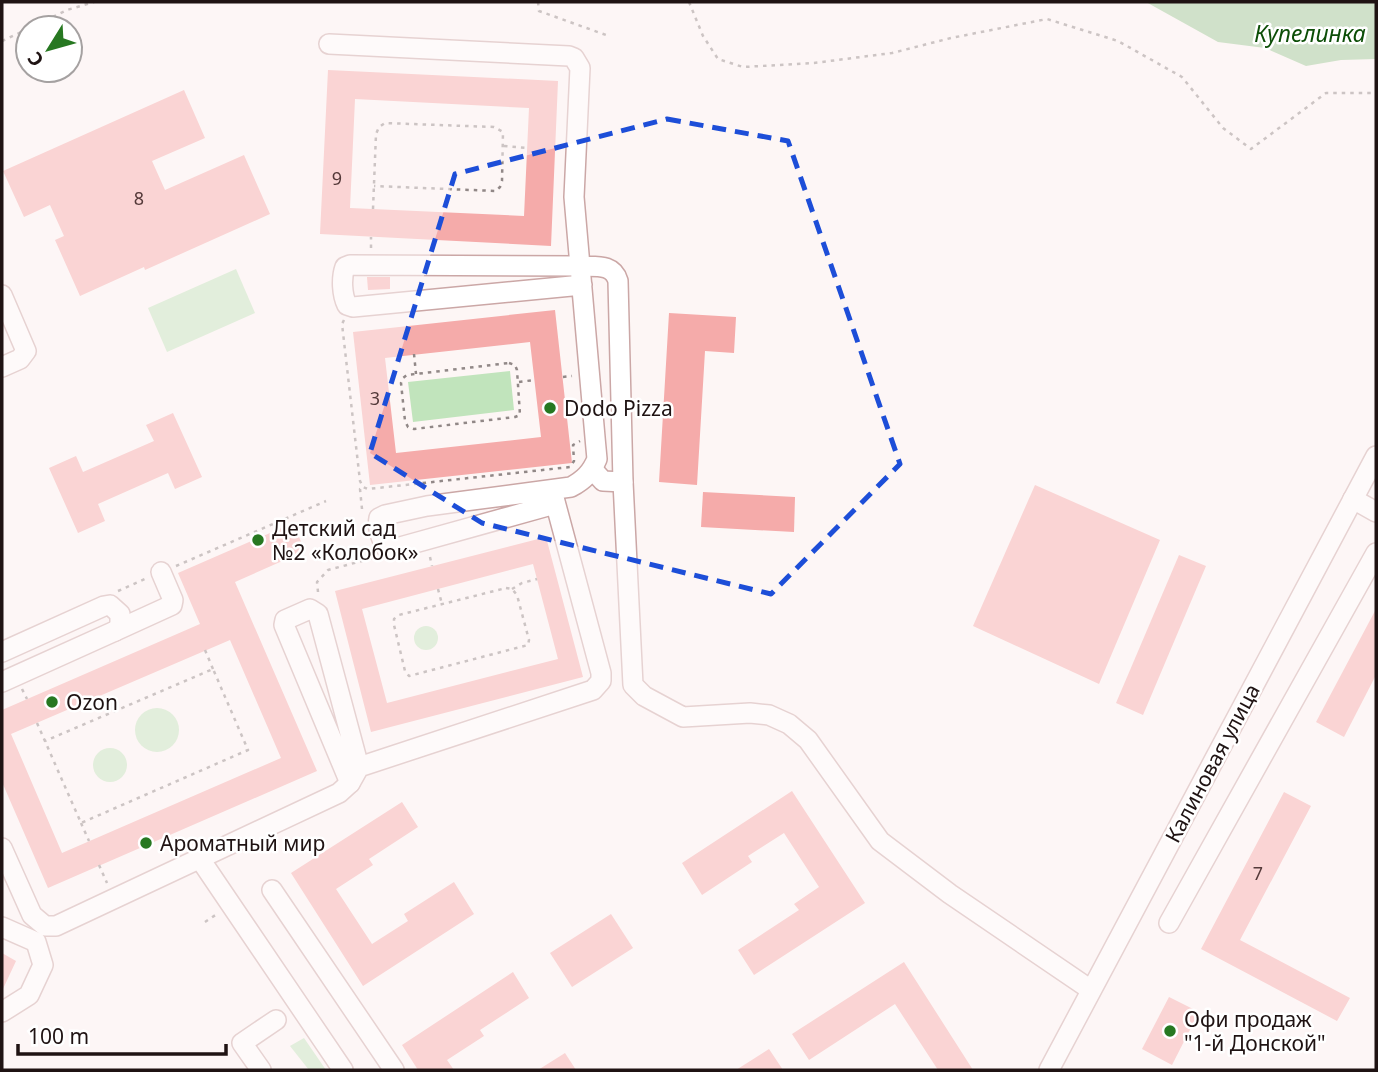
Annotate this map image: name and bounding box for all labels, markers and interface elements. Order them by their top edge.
north arrow [14,14,84,84]
water label: Купелинка [1254,17,1366,49]
text: С [21,47,49,72]
house number: 9 [332,166,342,190]
house number: 8 [134,186,144,210]
house number: 3 [370,386,380,410]
place label: Dodo Pizza [564,394,673,422]
marker: Dodo Pizza [542,400,558,416]
place label: Детский сад №2 «Колобок» [272,514,418,566]
marker: Детский сад №2 «Колобок» [250,532,266,548]
street label: Калиновая улица [1158,679,1266,847]
place label: Ozon [66,688,118,716]
marker: Ozon [44,694,60,710]
place label: Ароматный мир [160,829,325,857]
marker: Ароматный мир [138,835,154,851]
house number: 7 [1253,861,1263,885]
place label: Офи продаж "1-й Донской" [1184,1005,1326,1057]
scale bar [18,1012,226,1056]
text: 100 m [28,1022,89,1050]
marker: Офи продаж "1-й Донской" [1162,1023,1178,1039]

